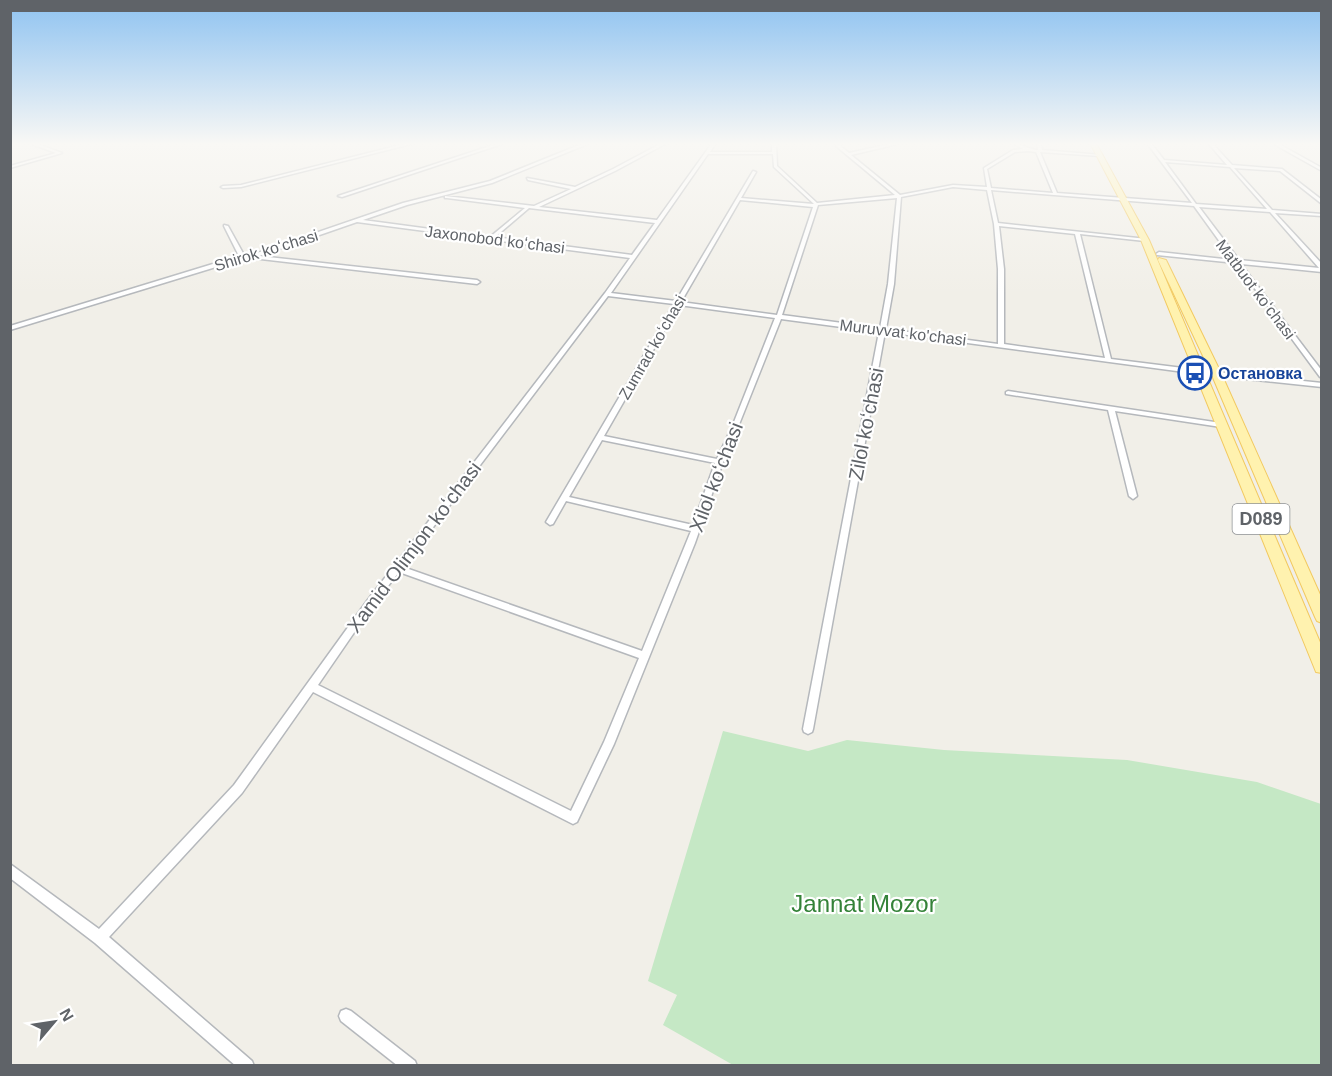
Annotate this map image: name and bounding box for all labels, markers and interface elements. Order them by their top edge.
street label: Jaxonobod koʻchasi [424,222,566,256]
street label: Shirok koʻchasi [212,227,320,274]
street label: Matbuot koʻchasi [1213,236,1299,342]
street label: Zumrad koʻchasi [616,292,689,402]
street label: Muruvvat ko'chasi [839,316,967,349]
bus stop icon: Остановка [1177,355,1213,391]
place label: Остановка [1218,365,1302,382]
street label: Zilol koʻchasi [844,366,888,482]
street label: Xilol koʻchasi [685,419,747,535]
street label: Xamid Olimjon koʻchasi [343,457,485,637]
road number: D089 [1232,504,1290,534]
park label: Jannat Mozor [791,890,937,917]
north arrow [24,992,84,1052]
text: N [56,1006,77,1024]

